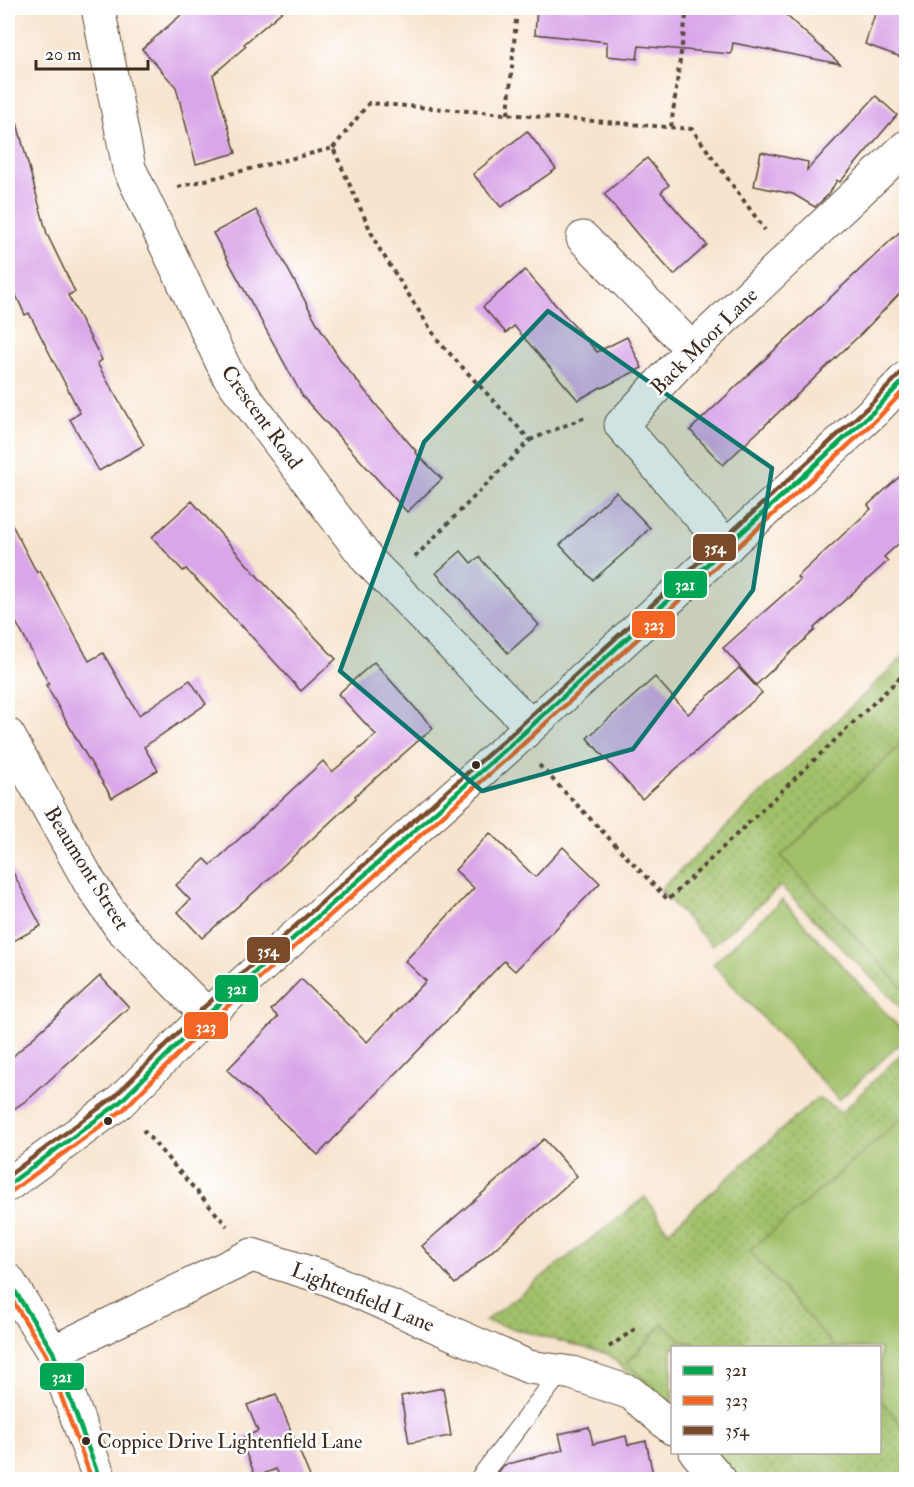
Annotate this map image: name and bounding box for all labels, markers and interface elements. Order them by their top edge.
scale bar [36,33,148,71]
text: 20 m [45,43,81,66]
street label: Back Moor Lane [645,282,764,401]
street label: Crescent Road [215,360,309,475]
line badge: 354 [692,533,737,562]
text: 354 [704,538,727,558]
line badge: 321 [663,570,708,599]
text: 321 [675,575,695,595]
line badge: 323 [631,610,676,639]
text: 323 [644,615,664,635]
unlabelled marker [470,759,482,771]
street label: Beaumont Street [38,801,135,935]
line badge: 354 [246,936,291,964]
text: 354 [257,941,280,961]
line badge: 321 [214,974,259,1003]
text: 321 [227,979,247,999]
line badge: 323 [183,1011,229,1040]
text: 323 [196,1017,216,1037]
unlabelled marker [102,1115,114,1127]
street label: Lightenfield Lane [287,1256,439,1339]
legend [671,1346,881,1454]
text: 321 [725,1359,747,1382]
line badge: 321 [39,1362,85,1391]
text: 321 [52,1367,72,1387]
text: 323 [725,1389,748,1412]
text: 354 [725,1419,750,1442]
place label: Coppice Drive Lightenfield Lane [97,1429,362,1455]
marker: Coppice Drive Lightenfield Lane [80,1435,92,1447]

